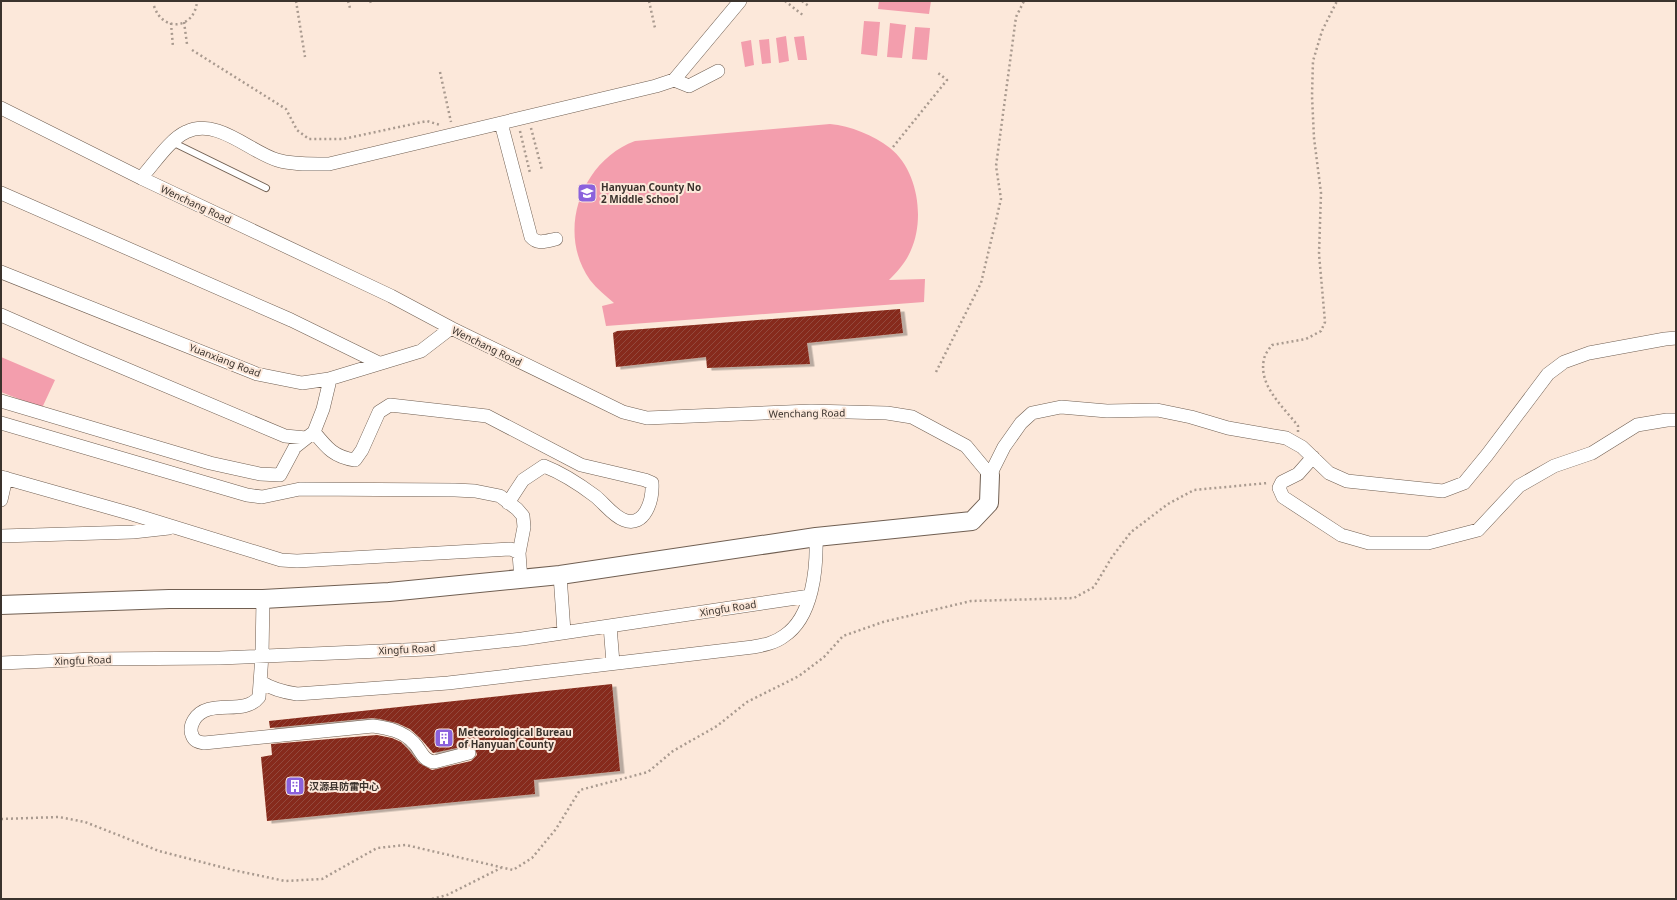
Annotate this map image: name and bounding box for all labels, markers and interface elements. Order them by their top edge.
place label: Hanyuan County No 2 Middle School [601,180,701,206]
street label: Wenchang Road [158,181,234,227]
school or university icon: Hanyuan County No 2 Middle School [576,182,598,204]
street label: Wenchang Road [450,323,524,369]
street label: Yuanxiang Road [187,340,263,380]
street label: Wenchang Road [769,405,845,421]
street label: Xingfu Road [699,597,757,619]
street label: Xingfu Road [378,641,436,657]
street label: Xingfu Road [54,652,112,668]
place label: Meteorological Bureau of Hanyuan County [458,725,572,751]
building icon: Meteorological Bureau of Hanyuan County [433,727,455,749]
building icon: 汉源县防雷中心 [284,775,306,797]
place label: 汉源县防雷中心 [309,779,379,793]

